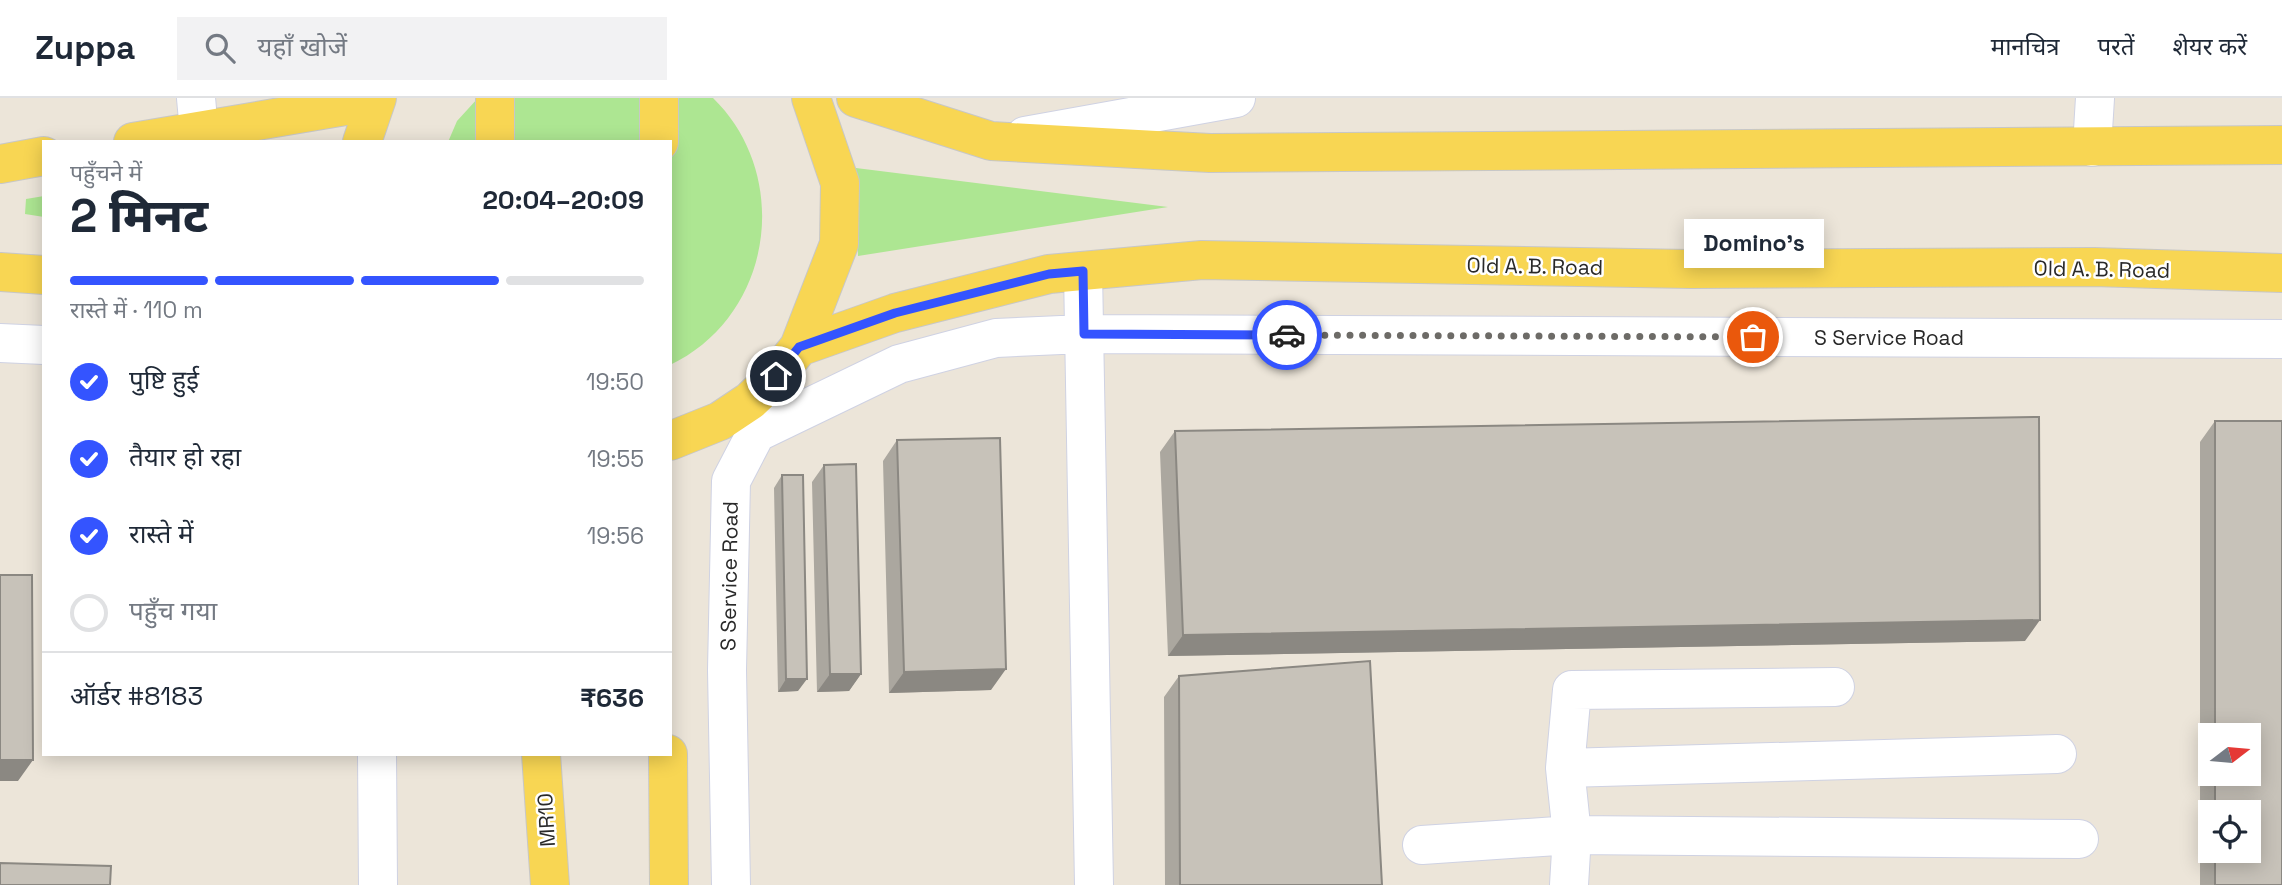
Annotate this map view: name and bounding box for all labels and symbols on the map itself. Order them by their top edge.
callout: Domino's [1683,218,1823,267]
street label: Old A. B. Road [1467,251,1603,281]
street label: Old A. B. Road [2034,254,2170,284]
courier [1252,300,1322,370]
pin [1723,307,1783,367]
street label: S Service Road [1814,324,1964,351]
pin [746,346,806,406]
street label: S Service Road [714,501,744,651]
north arrow [2198,723,2261,786]
street label: MR10 [531,793,561,847]

